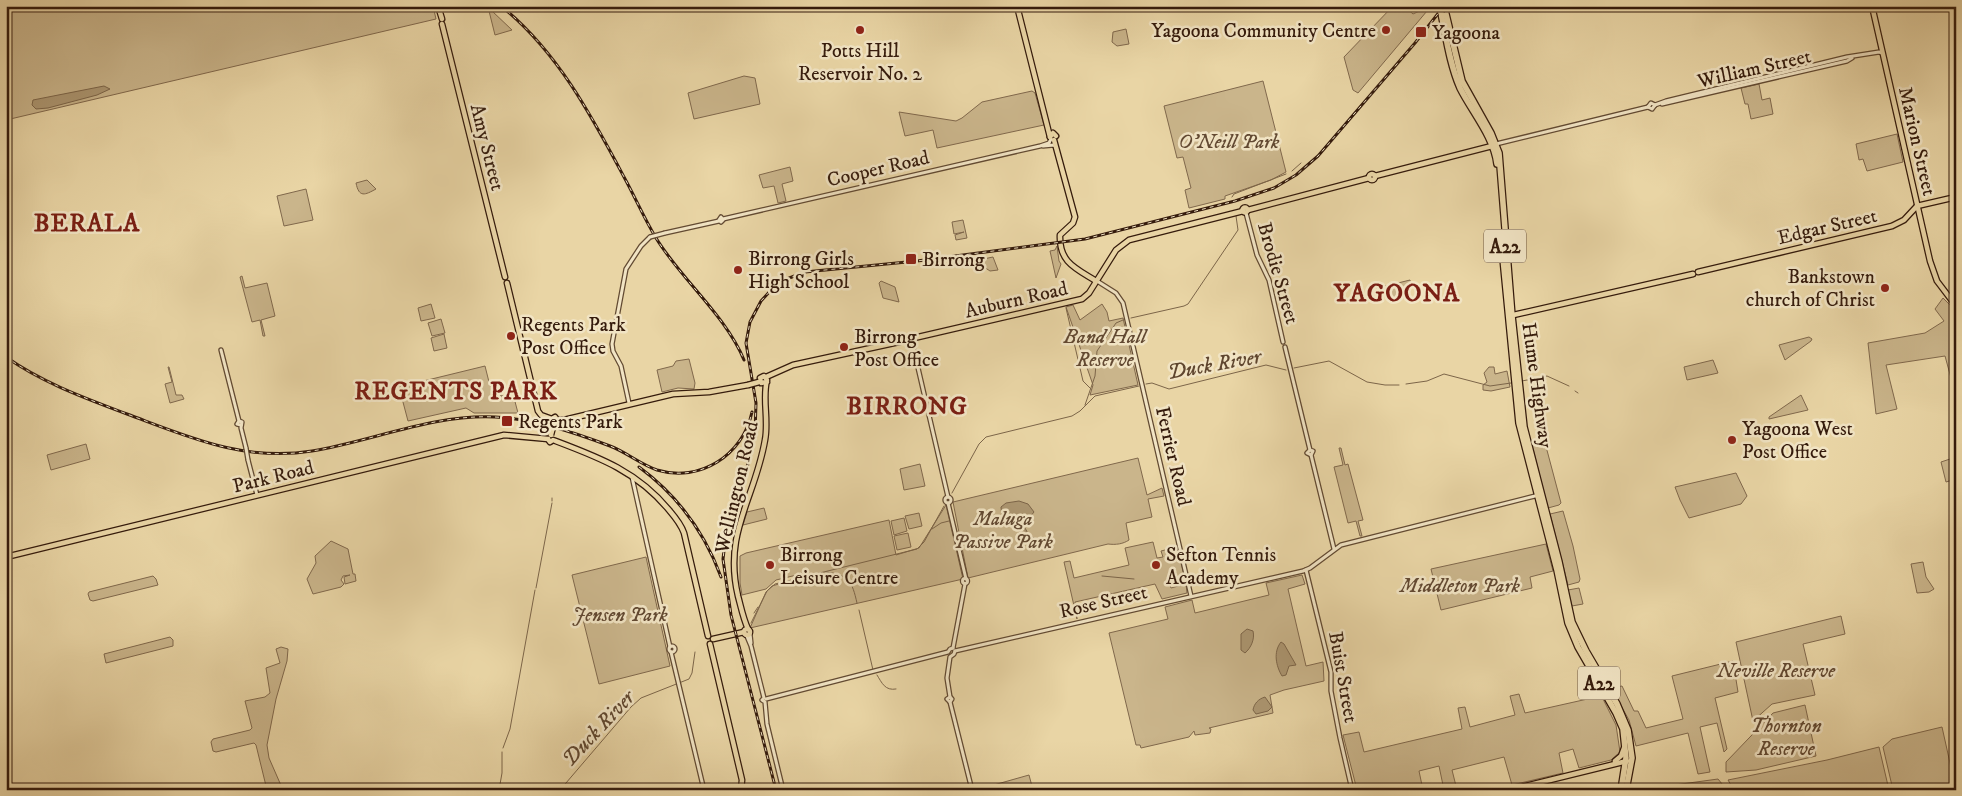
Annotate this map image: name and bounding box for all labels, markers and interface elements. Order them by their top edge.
place label: Yagoona Community Centre [1151,19,1376,44]
place label: Yagoona [1432,21,1500,46]
marker: Potts Hill Reservoir No. 2 [854,24,866,36]
marker: Yagoona Community Centre [1380,24,1392,36]
marker: Yagoona [1414,25,1428,39]
place label: Potts Hill Reservoir No. 2 [798,39,922,87]
street label: William Street [1694,44,1814,95]
street label: Marion Street [1892,84,1941,198]
street label: Amy Street [464,101,509,193]
park label: O'Neill Park [1179,130,1280,155]
street label: Cooper Road [825,146,932,193]
street label: Edgar Street [1775,204,1880,251]
district label: BERALA [34,208,140,239]
street label: Brodie Street [1251,220,1304,327]
road number: A22 [1484,230,1526,262]
place label: Birrong Girls High School [748,247,854,295]
place label: Birrong [922,248,985,273]
marker: Birrong [904,252,918,266]
marker: Birrong Girls High School [732,264,744,276]
place label: Bankstown church of Christ [1746,265,1876,313]
street label: Auburn Road [962,276,1070,324]
district label: YAGOONA [1333,278,1460,309]
marker: Bankstown church of Christ [1879,282,1891,294]
place label: Regents Park Post Office [521,313,626,361]
street label: Hume Highway [1515,321,1558,450]
place label: Birrong Post Office [854,325,939,373]
park label: Band Hall Reserve [1063,325,1148,373]
marker: Regents Park Post Office [505,330,517,342]
marker: Birrong Post Office [838,341,850,353]
water label: Duck River [1165,344,1265,386]
district label: REGENTS PARK [354,376,558,407]
district label: BIRRONG [846,391,968,422]
street label: Ferrier Road [1149,404,1196,509]
place label: Regents Park [518,410,623,435]
marker: Regents Park [500,414,514,428]
place label: Yagoona West Post Office [1742,417,1853,465]
street label: Wellington Road [710,419,765,557]
marker: Yagoona West Post Office [1726,434,1738,446]
street label: Park Road [230,455,317,500]
park label: Maluga Passive Park [953,507,1053,555]
place label: Birrong Leisure Centre [780,543,898,591]
place label: Sefton Tennis Academy [1166,543,1276,591]
marker: Birrong Leisure Centre [764,559,776,571]
marker: Sefton Tennis Academy [1150,559,1162,571]
park label: Middleton Park [1398,574,1521,599]
street label: Rose Street [1057,580,1150,625]
park label: Jensen Park [572,603,668,628]
street label: Buist Street [1322,630,1363,725]
park label: Neville Reserve [1716,659,1836,684]
road number: A22 [1578,666,1620,700]
water label: Duck River [557,684,642,772]
park label: Thornton Reserve [1750,714,1822,762]

